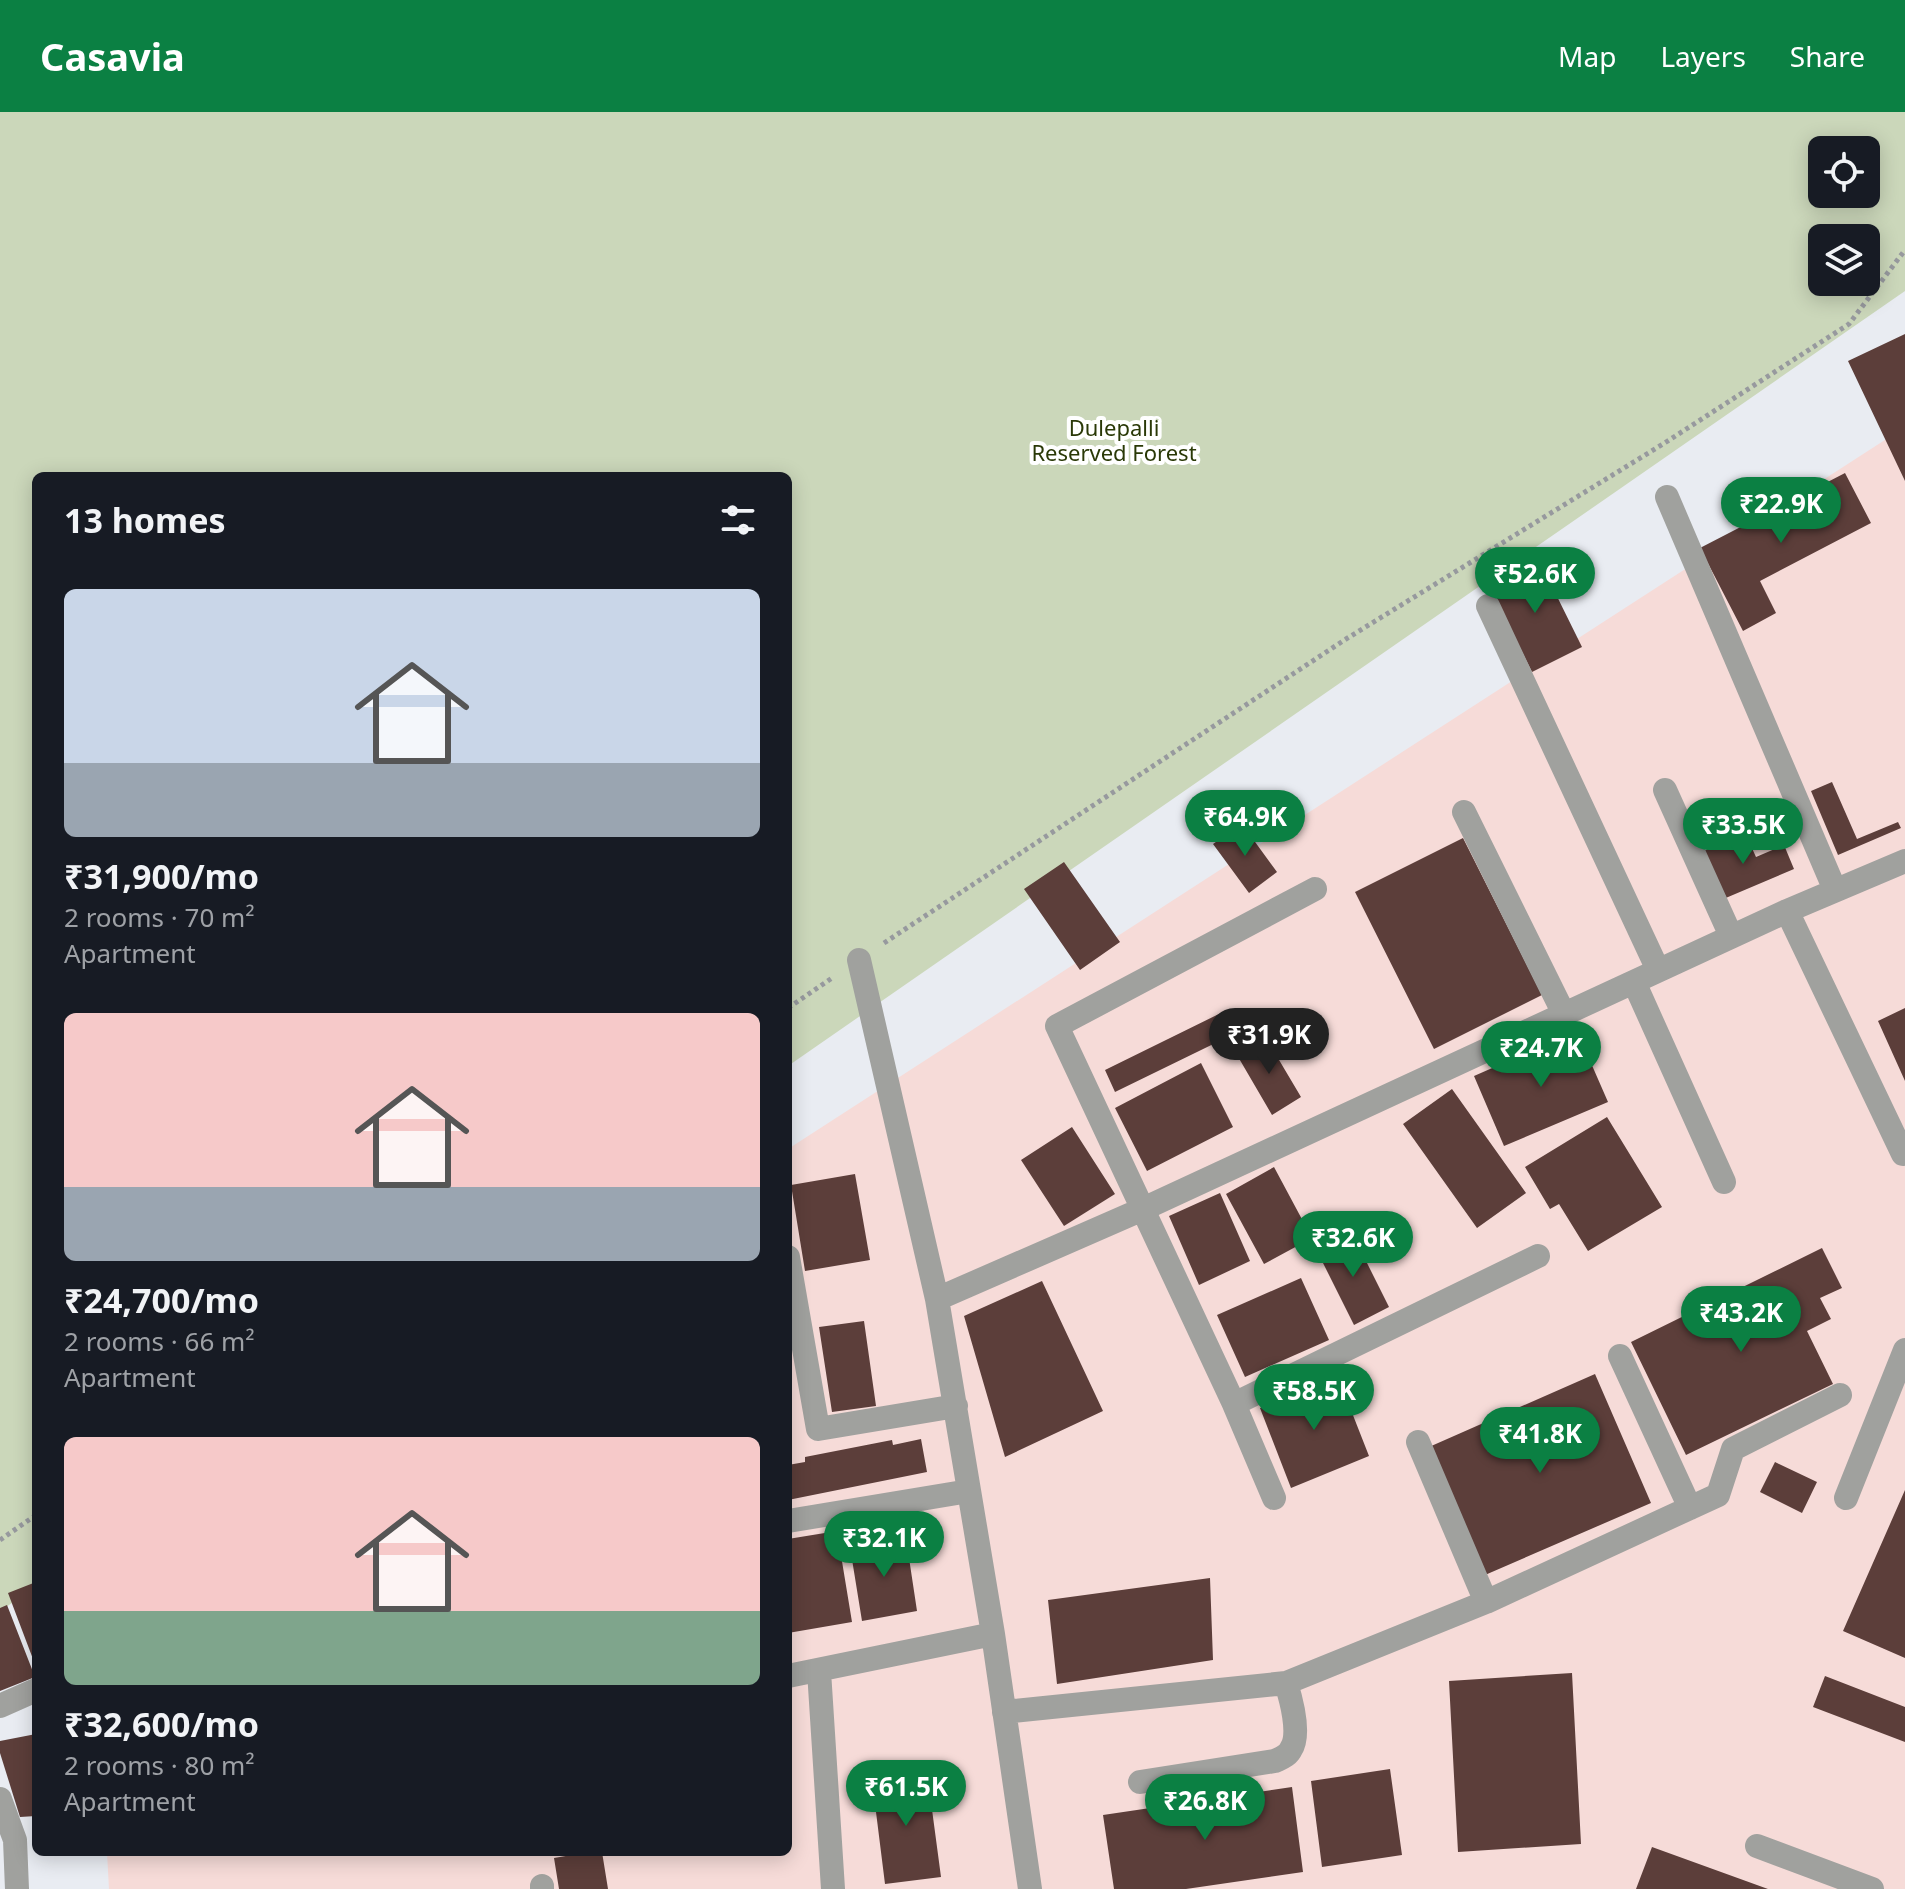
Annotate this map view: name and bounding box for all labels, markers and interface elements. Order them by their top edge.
text: Casavia [40,30,185,82]
text: Map [1558,37,1616,75]
text: Layers [1660,37,1746,75]
text: Share [1790,37,1865,75]
map controls [1808,136,1880,296]
button: locate [1808,136,1880,208]
button: layers [1808,224,1880,296]
park label: Dulepalli Reserved Forest [1031,412,1197,467]
pin: ₹22.9K [1716,477,1846,545]
text: ₹22.9K [1739,485,1823,521]
text: 13 homes [64,497,226,543]
icon: filters [716,498,760,542]
pin: ₹52.6K [1470,547,1600,615]
text: ₹52.6K [1493,555,1577,591]
icon: home [340,641,484,785]
pin: ₹64.9K [1180,790,1310,858]
text: ₹64.9K [1203,798,1287,834]
pin: ₹33.5K [1678,798,1808,866]
text: ₹33.5K [1701,806,1785,842]
text: ₹31,900/mo [64,853,259,899]
text: 2 rooms · 70 m² [64,899,254,935]
text: Apartment [64,935,196,971]
pin: ₹31.9K [1204,1008,1334,1076]
text: ₹31.9K [1227,1016,1311,1052]
pin: ₹24.7K [1476,1021,1606,1089]
text: ₹24.7K [1499,1029,1583,1065]
icon: home [340,1065,484,1209]
pin: ₹32.6K [1288,1211,1418,1279]
text: ₹32.6K [1311,1219,1395,1255]
text: ₹24,700/mo [64,1277,259,1323]
pin: ₹43.2K [1676,1286,1806,1354]
text: ₹43.2K [1699,1294,1783,1330]
text: 2 rooms · 66 m² [64,1323,254,1359]
text: Apartment [64,1359,196,1395]
pin: ₹58.5K [1249,1364,1379,1432]
text: ₹58.5K [1272,1372,1356,1408]
pin: ₹41.8K [1475,1407,1605,1475]
text: ₹41.8K [1498,1415,1582,1451]
icon: home [340,1489,484,1633]
pin: ₹32.1K [819,1511,949,1579]
text: ₹32.1K [842,1519,926,1555]
text: ₹32,600/mo [64,1701,259,1747]
text: 2 rooms · 80 m² [64,1747,254,1783]
pin: ₹61.5K [841,1760,971,1828]
text: ₹61.5K [864,1768,948,1804]
pin: ₹26.8K [1140,1774,1270,1842]
text: ₹26.8K [1163,1782,1247,1818]
text: Apartment [64,1783,196,1819]

